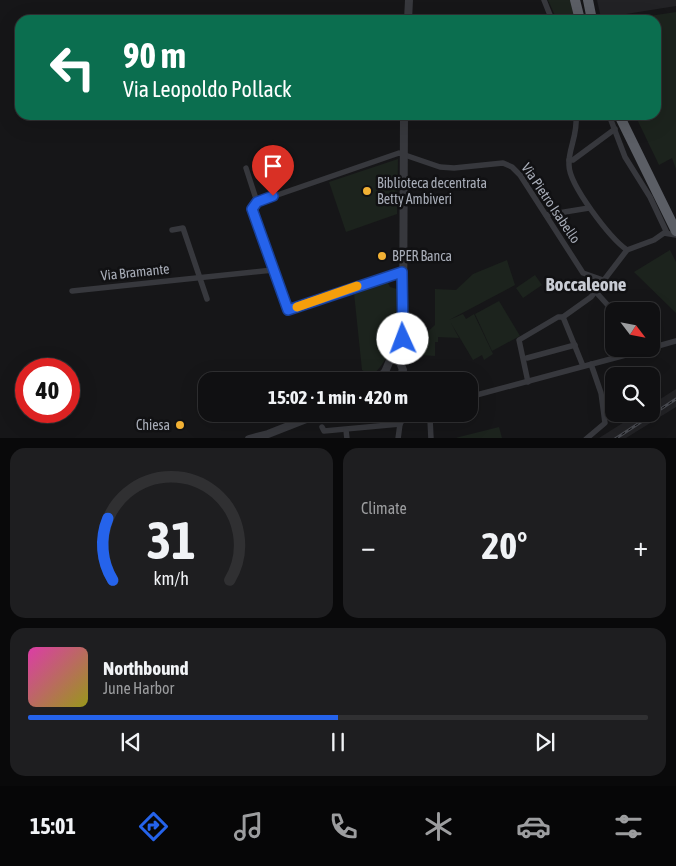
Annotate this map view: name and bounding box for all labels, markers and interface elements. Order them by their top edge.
icon: left [40,35,105,100]
text: 90 m [123,35,186,75]
text: Via Leopoldo Pollack [123,76,292,102]
pin [252,145,294,196]
icon: arrive [259,152,287,180]
street label: Via Pietro Isabello [518,160,584,246]
place label: Biblioteca decentrata Betty Ambiveri [377,175,487,207]
marker: Biblioteca decentrata Betty Ambiveri [361,185,373,197]
place label: BPER Banca [392,248,452,264]
marker: BPER Banca [376,250,388,262]
street label: Via Bramante [100,260,170,284]
district label: Boccaleone [546,273,627,295]
north arrow [605,302,660,358]
map controls [605,302,660,422]
position arrow [376,312,428,364]
speed limit sign: 40 [15,358,80,423]
button: search [605,367,660,422]
text: 15:02 · 1 min · 420 m [268,386,408,408]
place label: Chiesa [136,417,170,433]
marker: Chiesa [174,419,186,431]
text: Climate [361,499,407,517]
text: 31 [147,510,196,570]
text: 20° [481,524,528,567]
text: − [361,530,376,562]
text: + [633,530,648,562]
text: km/h [154,568,189,589]
text: Northbound [103,657,189,679]
text: June Harbor [103,679,174,697]
icon: previous [117,728,145,756]
icon: pause [324,728,352,756]
icon: next [531,728,559,756]
icon: directions [136,809,171,844]
icon: music [231,809,266,844]
icon: phone [326,809,361,844]
icon: climate [421,809,456,844]
icon: car [516,809,551,844]
icon: filters [611,809,646,844]
text: 15:01 [30,813,76,839]

